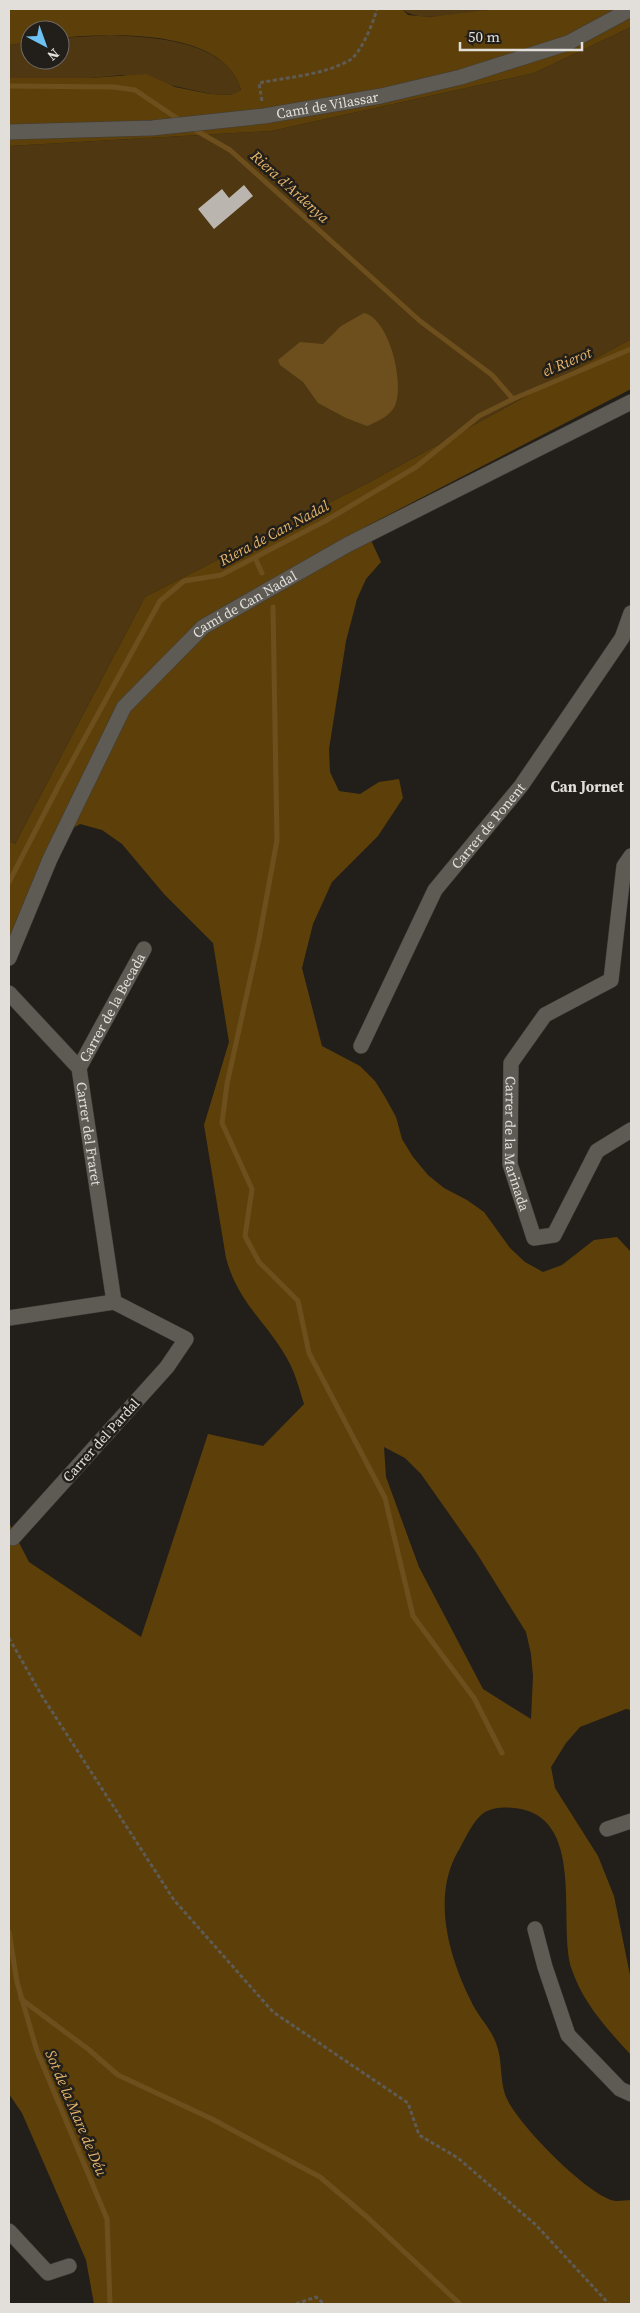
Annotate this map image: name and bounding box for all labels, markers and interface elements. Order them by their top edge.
north arrow [20,20,70,70]
scale bar [460,20,582,52]
text: 50 m [468,26,500,47]
text: N [43,44,64,66]
street label: Camí de Vilassar [275,87,380,124]
water label: Riera d'Ardenya [246,145,334,228]
water label: el Rierot [539,341,596,381]
water label: Riera de Can Nadal [214,494,333,571]
street label: Camí de Can Nadal [188,566,301,642]
district label: Can Jornet [550,776,624,797]
street label: Carrer de Ponent [446,778,530,873]
street label: Carrer de la Becada [74,948,150,1066]
street label: Carrer de la Marinada [500,1076,535,1214]
street label: Carrer del Fraret [71,1081,107,1187]
street label: Carrer del Pardal [58,1394,144,1486]
water label: Sot de la Mare de Déu [40,2046,113,2180]

